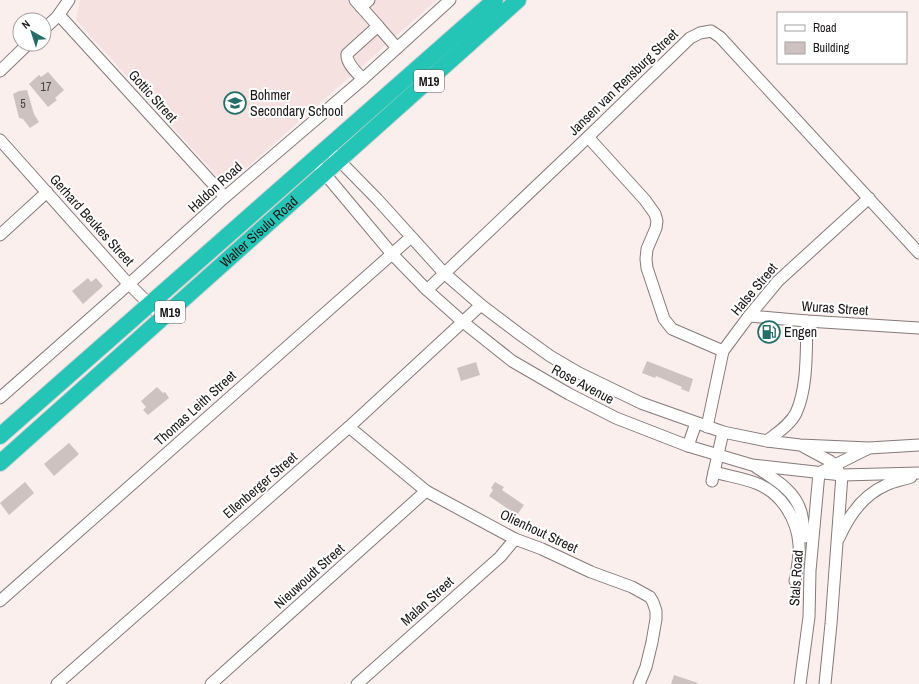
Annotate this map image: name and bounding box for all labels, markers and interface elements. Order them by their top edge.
north arrow [12,12,52,52]
legend [777,12,907,64]
text: N [19,17,33,32]
text: Road [813,20,837,36]
street label: Jansen van Rensburg Street [564,25,682,139]
text: Building [813,40,850,56]
street label: Gottic Street [125,66,181,126]
road number: M19 [414,70,444,92]
house number: 17 [41,79,52,95]
place label: Bohmer Secondary School [250,86,343,120]
school or university icon: Bohmer Secondary School [222,90,248,116]
house number: 5 [20,96,26,112]
street label: Haldon Road [184,158,246,216]
street label: Gerhard Beukes Street [46,170,138,270]
street label: Walter Sisulu Road [216,192,301,271]
street label: Halse Street [727,259,781,319]
street label: Wuras Street [801,297,869,319]
road number: M19 [155,301,185,323]
fuel station icon: Engen [756,319,782,345]
place label: Engen [784,323,817,341]
street label: Rose Avenue [549,360,617,408]
street label: Thomas Leith Street [150,367,240,449]
street label: Ellenberger Street [219,448,301,522]
street label: Olienhout Street [497,505,581,557]
street label: Nieuwoudt Street [270,540,348,612]
street label: Stals Road [785,549,807,607]
street label: Malan Street [397,573,457,629]

